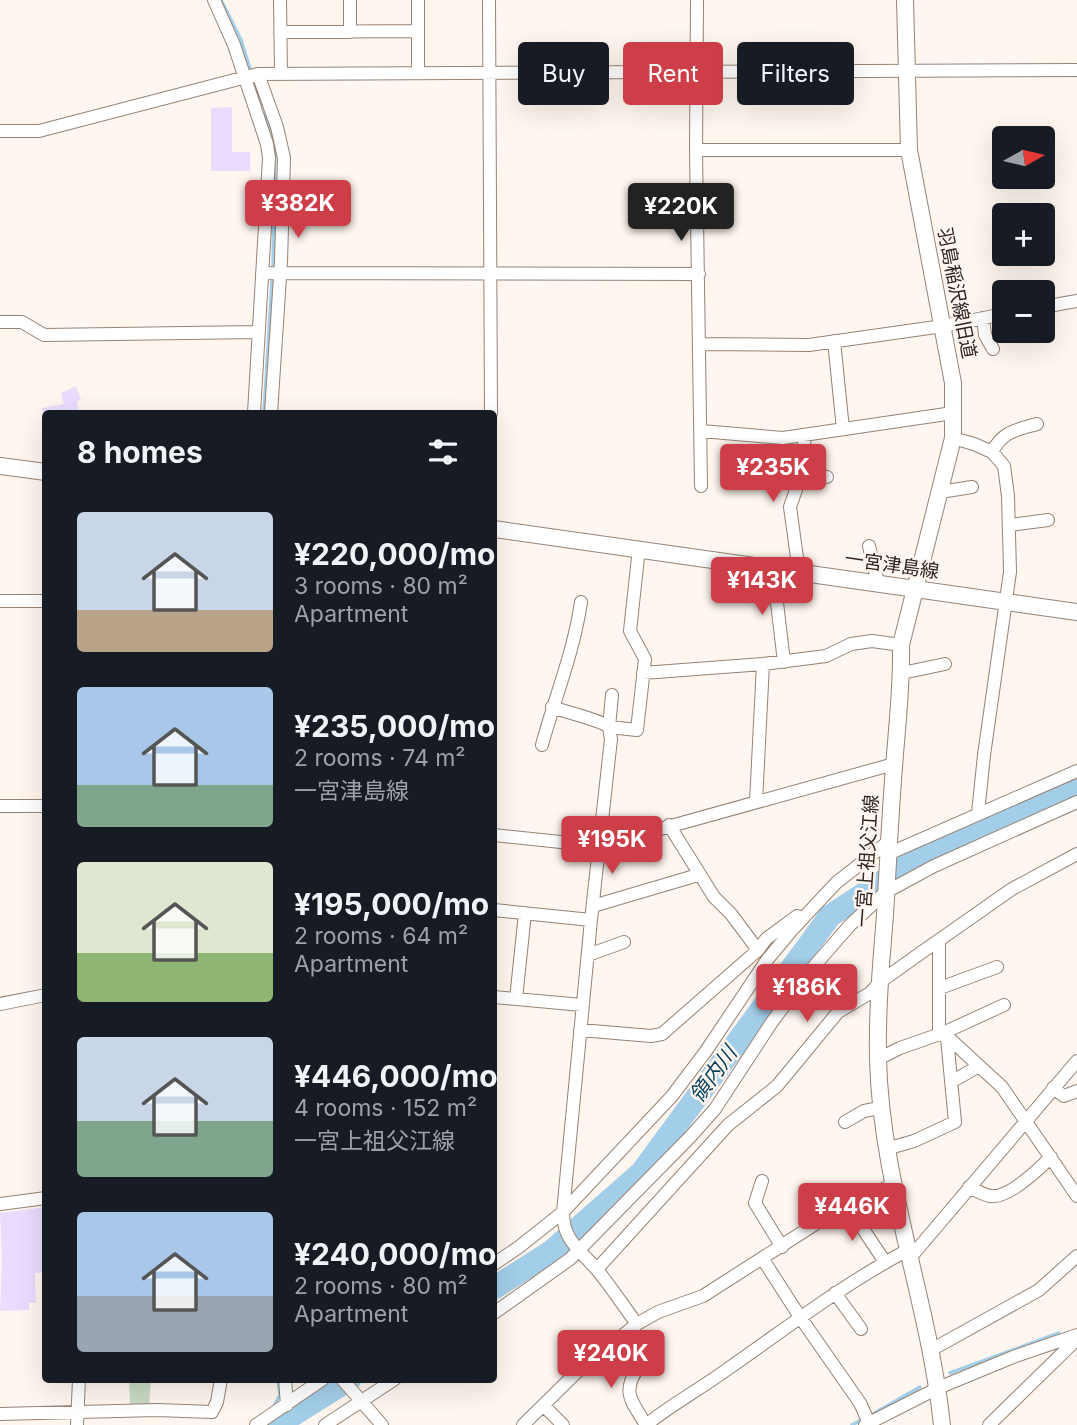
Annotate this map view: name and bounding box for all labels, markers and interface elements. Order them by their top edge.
chip: Buy [518,42,609,105]
chip: Rent [623,42,723,105]
chip: Filters [737,42,854,105]
north arrow [992,126,1055,189]
map controls [992,126,1055,343]
pin: ¥382K [249,180,347,240]
pin: ¥220K [632,184,730,243]
text: ¥382K [261,189,335,217]
text: ¥220K [644,192,718,220]
button: + [992,203,1055,266]
street label: 羽島稲沢線旧道 [933,226,981,360]
button: − [992,280,1055,343]
icon: filters [424,433,462,471]
text: 8 homes [77,434,203,470]
pin: ¥235K [724,444,822,504]
text: ¥235K [736,453,810,481]
text: ¥220,000/mo [294,536,496,572]
icon: home [133,540,217,624]
street label: 一宮津島線 [843,547,941,583]
pin: ¥143K [713,558,811,617]
text: ¥143K [727,566,797,594]
text: 3 rooms · 80 m² [294,572,468,600]
text: Apartment [294,600,408,628]
text: ¥235,000/mo [294,708,495,744]
icon: home [133,715,217,799]
text: 2 rooms · 74 m² [294,744,466,772]
text: 一宮津島線 [294,777,409,805]
street label: 一宮上祖父江線 [851,794,883,928]
pin: ¥195K [563,816,661,876]
text: ¥195K [577,825,647,853]
text: ¥195,000/mo [294,886,489,922]
icon: home [133,890,217,974]
text: 2 rooms · 64 m² [294,922,468,950]
text: Apartment [294,950,408,978]
pin: ¥186K [758,964,856,1024]
text: ¥186K [772,973,842,1001]
water label: 領内川 [684,1040,743,1107]
text: ¥446,000/mo [294,1058,498,1094]
icon: home [133,1065,217,1149]
text: 4 rooms · 152 m² [294,1094,477,1122]
text: 一宮上祖父江線 [294,1127,455,1155]
pin: ¥446K [803,1184,901,1243]
text: ¥446K [814,1192,890,1220]
text: ¥240,000/mo [294,1236,496,1272]
icon: home [133,1240,217,1324]
text: 2 rooms · 80 m² [294,1272,468,1300]
text: Apartment [294,1300,408,1328]
pin: ¥240K [562,1330,660,1390]
text: ¥240K [574,1339,648,1367]

